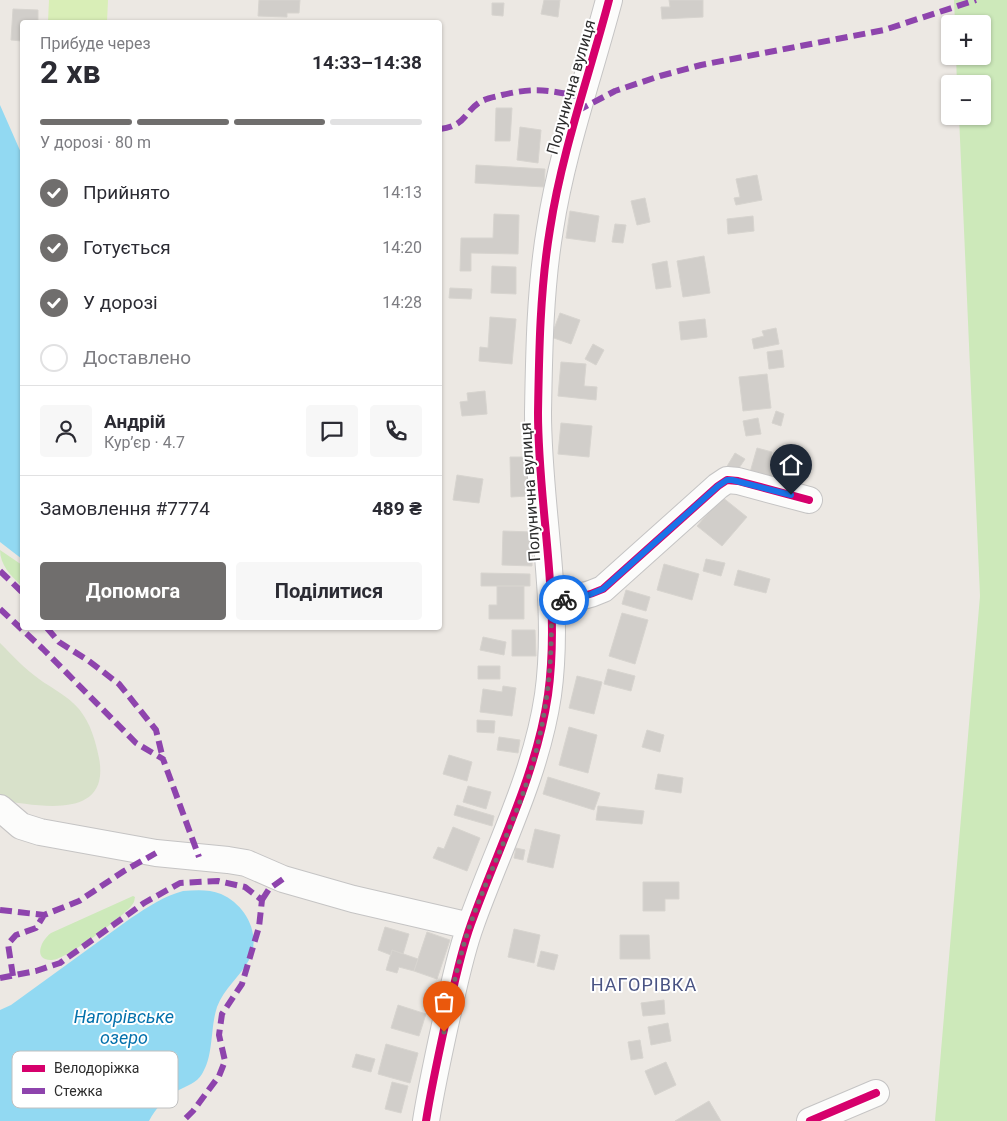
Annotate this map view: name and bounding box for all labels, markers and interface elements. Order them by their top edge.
map controls [941,15,991,125]
button: + [941,15,991,65]
street label: Полунична вулиця [543,17,599,157]
text: Прибуде через [40,34,151,53]
text: 14:33–14:38 [312,51,422,74]
text: 2 хв [40,53,101,91]
button: − [941,75,991,125]
text: У дорозі · 80 m [40,133,151,152]
icon: check [40,179,68,207]
text: Прийнято [83,181,170,204]
text: 14:13 [382,183,422,202]
icon: check [40,234,68,262]
text: Готується [83,236,171,259]
text: 14:20 [382,238,422,257]
icon: check [40,289,68,317]
text: У дорозі [83,291,158,314]
text: 14:28 [382,293,422,312]
text: Доставлено [83,346,191,369]
button: person [40,405,92,457]
button: chat [306,405,358,457]
button: phone [370,405,422,457]
text: Андрій [104,410,166,433]
street label: Полунична вулиця [516,422,544,562]
text: Кур’єр · 4.7 [104,433,185,452]
pin [770,444,812,495]
icon: home [777,451,805,479]
text: Замовлення #7774 [40,497,210,520]
text: 489 ₴ [372,497,422,520]
button: Допомога [40,562,226,620]
button: Поділитися [236,562,422,620]
courier [539,575,589,625]
icon: bike [550,586,578,614]
district label: НАГОРІВКА [591,974,697,995]
pin [423,981,465,1032]
icon: bag [430,988,458,1016]
water label: Нагорівське озеро [74,1006,174,1048]
legend [12,1051,178,1108]
text: Велодоріжка [54,1060,139,1076]
text: Стежка [54,1083,103,1099]

